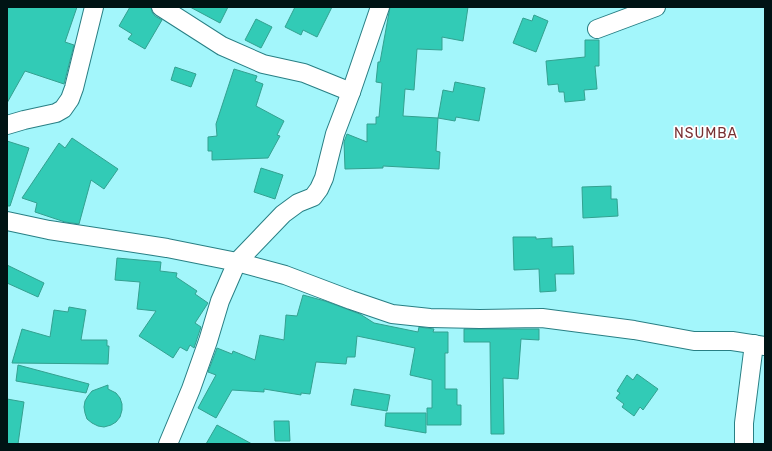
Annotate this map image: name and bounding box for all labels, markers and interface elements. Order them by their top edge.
district label: NSUMBA [674,125,738,142]

